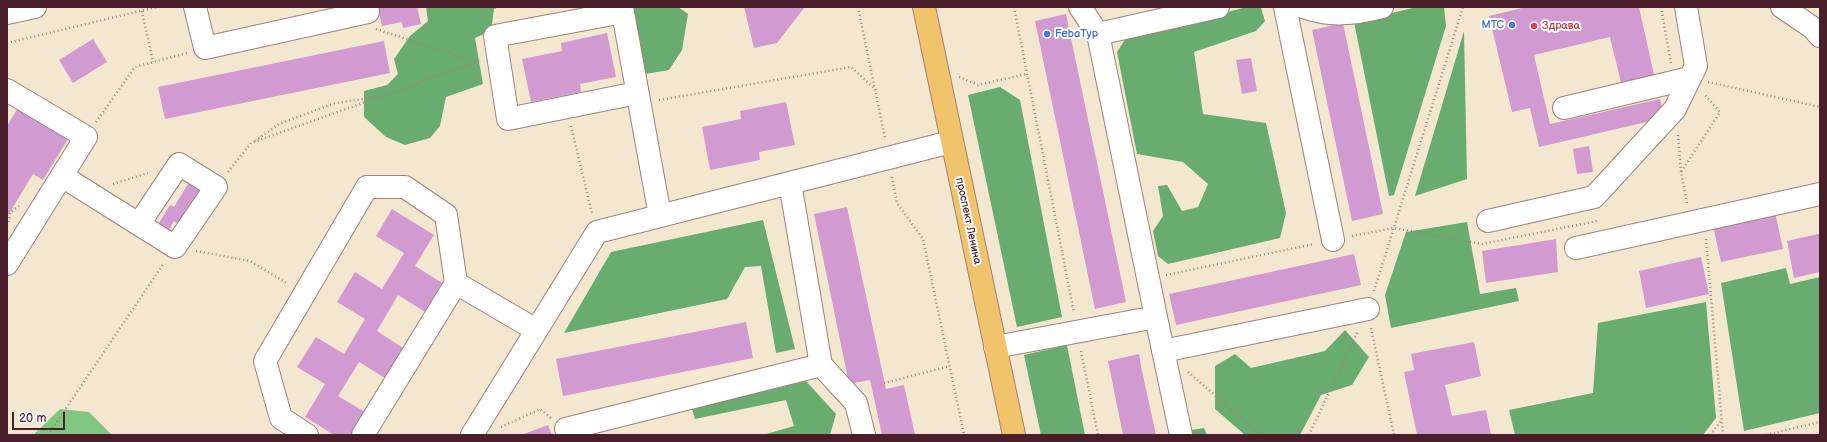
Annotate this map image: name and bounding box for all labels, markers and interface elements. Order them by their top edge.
place label: МТС [1482,18,1504,32]
place label: Здрава [1542,19,1580,33]
marker: МТС [1507,20,1517,30]
marker: Здрава [1529,21,1539,31]
place label: FebaТур [1055,27,1098,41]
marker: FebaТур [1042,29,1052,39]
street label: проспект Ленина [952,176,984,266]
scale bar [14,404,67,430]
text: 20 m [19,411,46,426]

